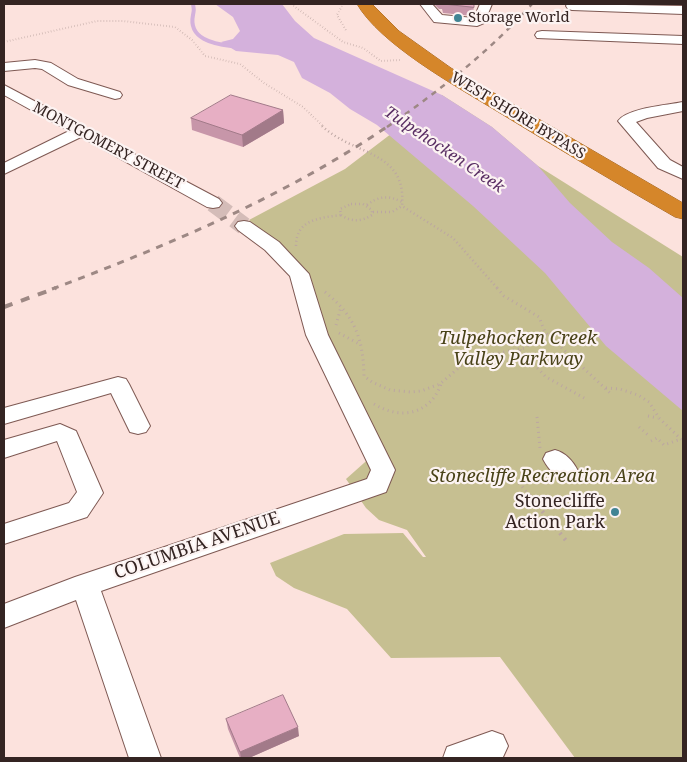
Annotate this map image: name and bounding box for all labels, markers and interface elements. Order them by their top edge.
place label: Storage World [468,9,570,27]
marker: Storage World [452,12,464,24]
street label: WEST SHORE BYPASS [447,69,589,163]
street label: MONTGOMERY STREET [30,99,186,193]
water label: Tulpehocken Creek [380,103,508,197]
park label: Tulpehocken Creek Valley Parkway [439,328,597,370]
park label: Stonecliffe Recreation Area [429,466,655,488]
place label: Stonecliffe Action Park [505,491,605,534]
marker: Stonecliffe Action Park [609,506,621,518]
street label: COLUMBIA AVENUE [111,508,283,584]

